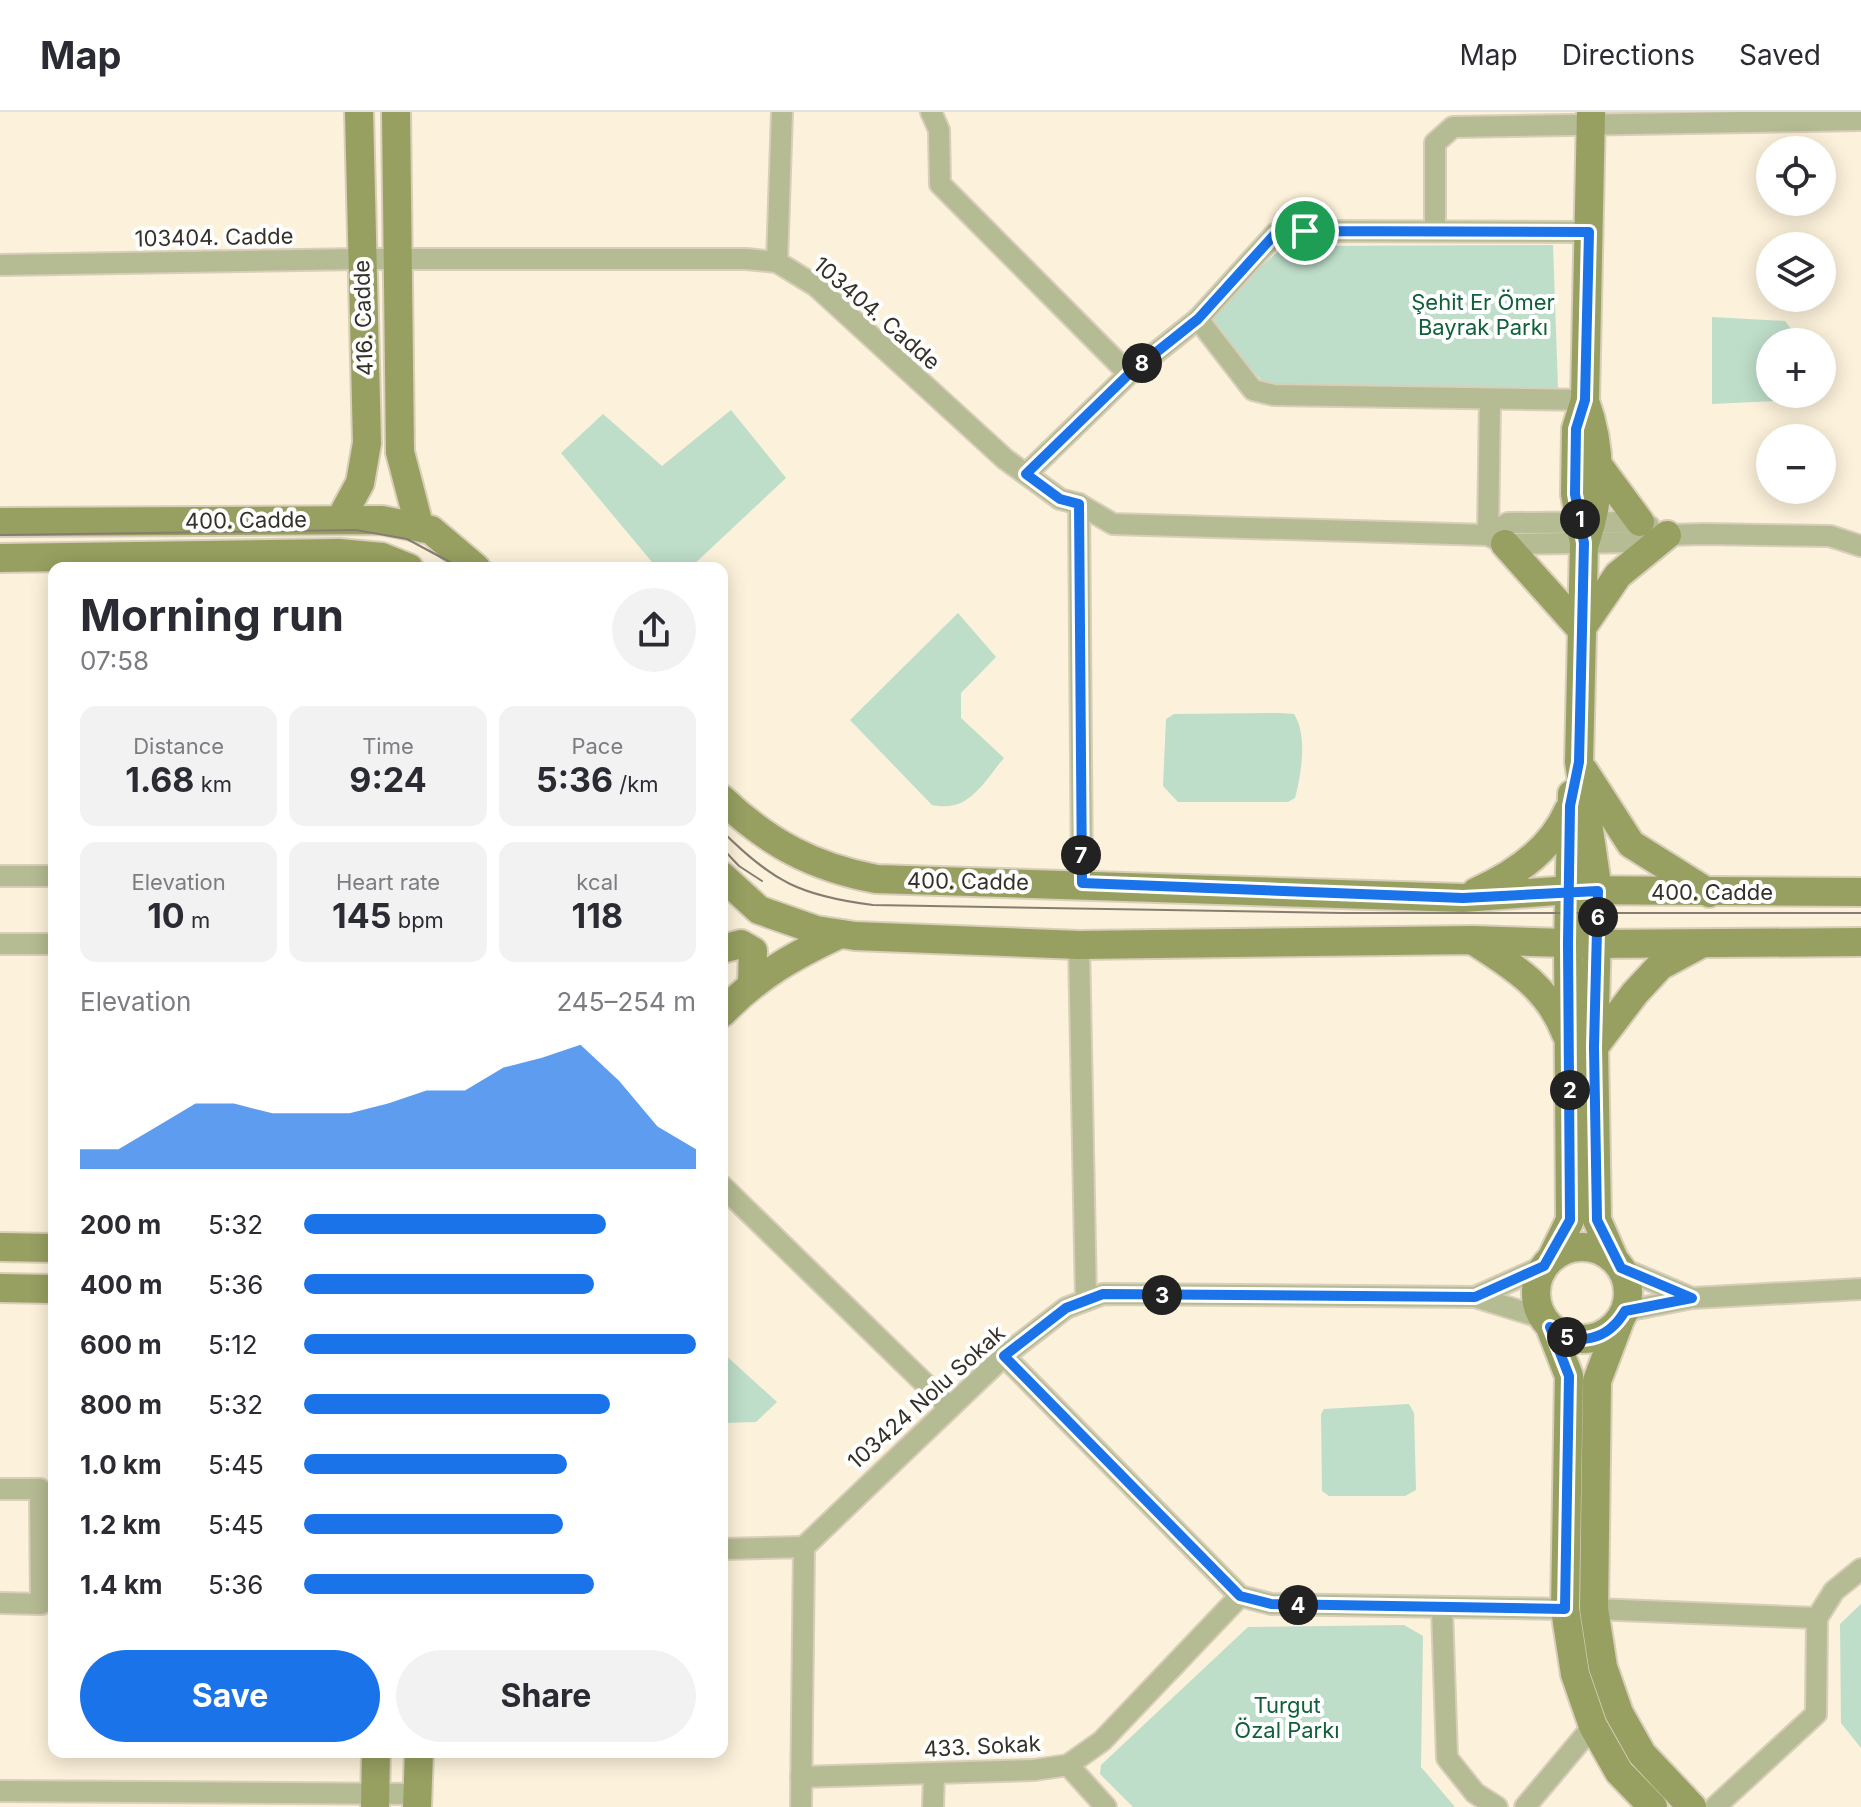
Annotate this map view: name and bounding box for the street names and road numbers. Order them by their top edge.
street label: 103404. Cadde [134,223,294,251]
street label: 103404. Cadde [809,251,945,375]
street label: 416. Cadde [348,259,378,377]
street label: 400. Cadde [185,506,307,534]
street label: 400. Cadde [907,867,1029,895]
street label: 400. Cadde [1651,879,1773,905]
street label: 103424 Nolu Sokak [842,1320,1010,1474]
street label: 433. Sokak [923,1730,1041,1762]

